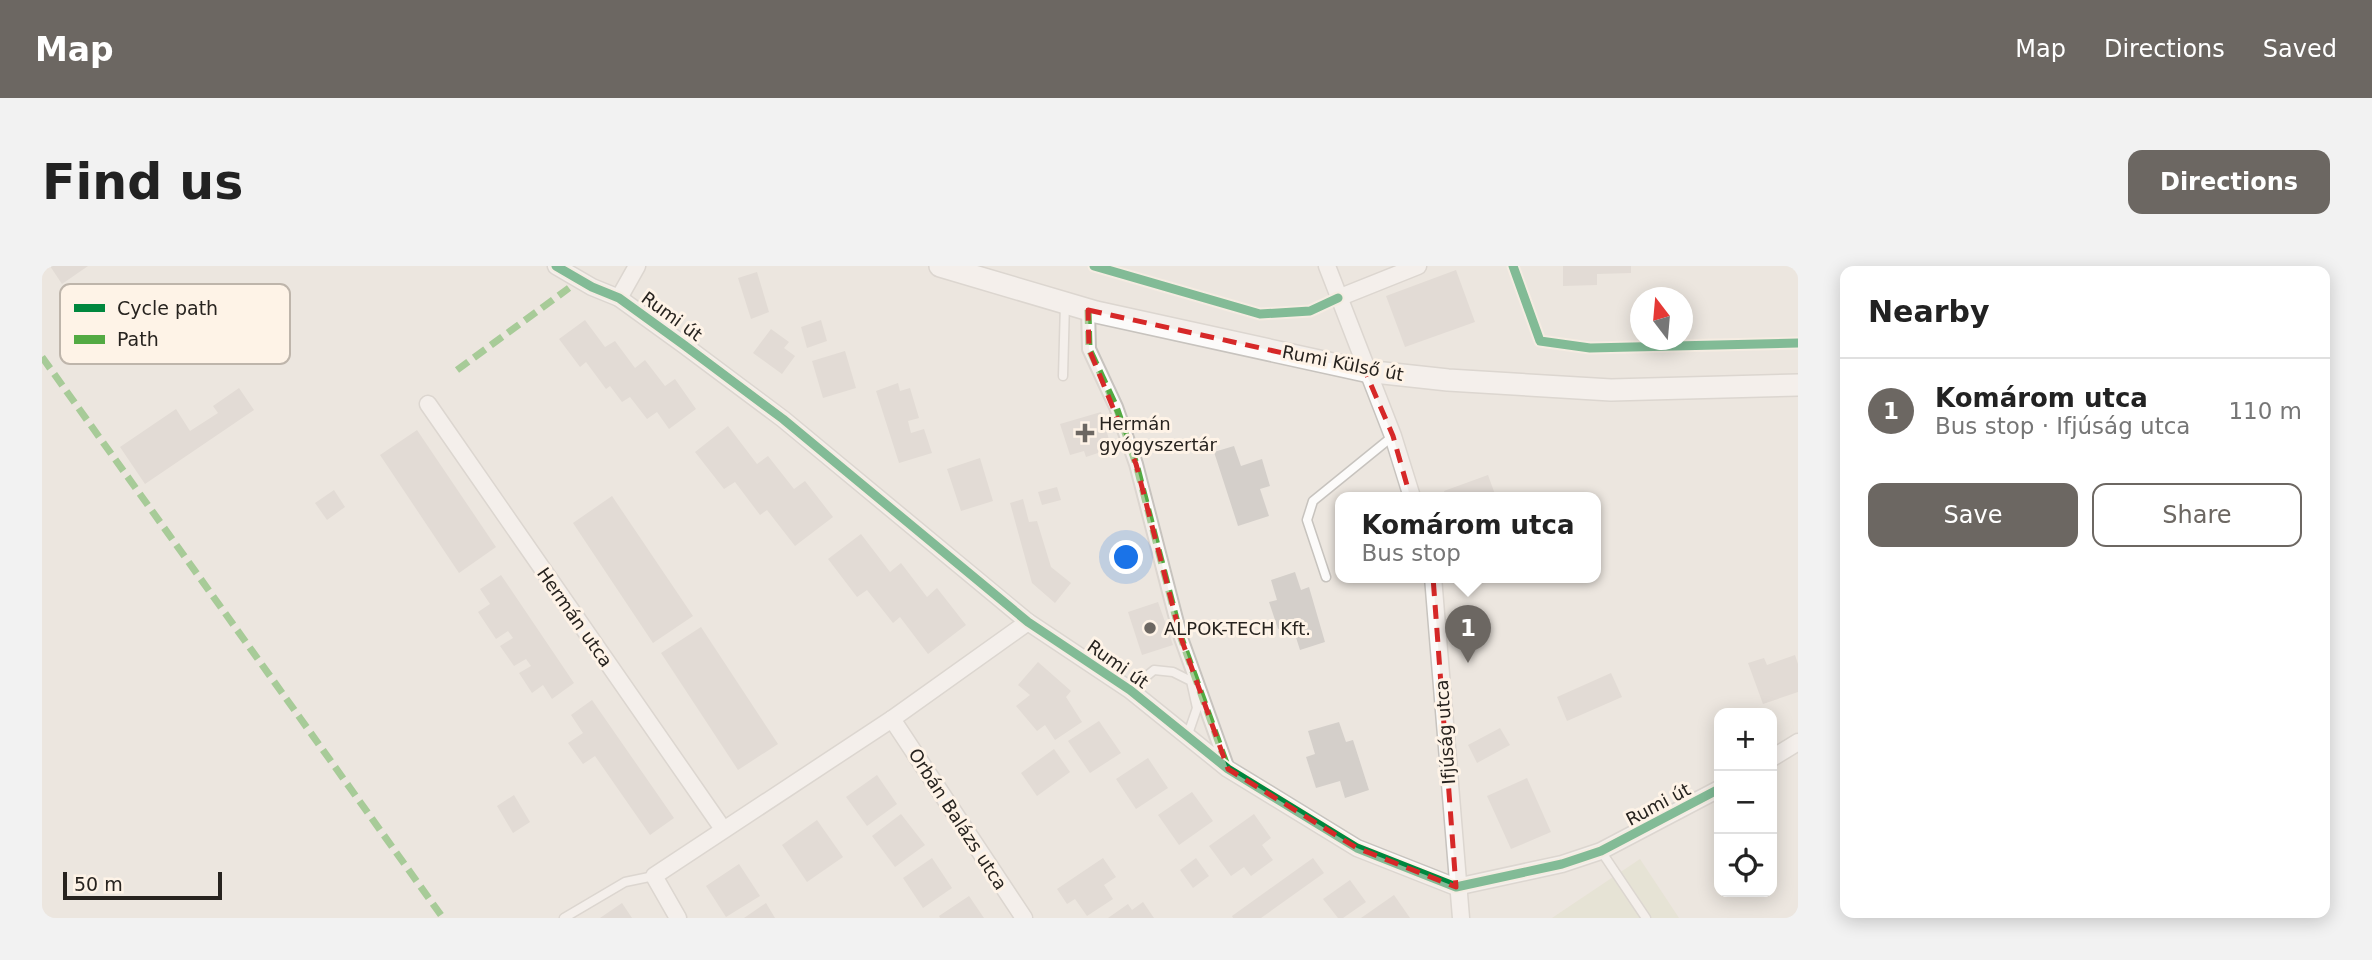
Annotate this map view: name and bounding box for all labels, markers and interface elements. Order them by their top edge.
text: Map [35,30,114,69]
text: Map [2015,35,2066,63]
text: Directions [2104,35,2225,63]
text: Saved [2263,35,2337,63]
button: Directions [2128,150,2330,214]
text: Find us [42,154,243,211]
legend [60,284,290,364]
street label: Rumi út [638,287,706,345]
north arrow [1630,287,1693,350]
text: Nearby [1868,294,1990,329]
text: Cycle path [117,297,218,319]
text: Path [117,328,159,350]
street label: Rumi Külső út [1280,341,1406,385]
text: Komárom utca [1935,383,2148,413]
text: 1 [1883,398,1899,424]
text: 110 m [2228,398,2302,424]
place label: Hermán gyógyszertár [1099,413,1218,455]
text: Bus stop · Ifjúság utca [1935,413,2190,439]
marker: Hermán gyógyszertár [1077,425,1093,441]
button: Save [1868,483,2078,547]
button: Share [2092,483,2302,547]
popup [1335,492,1601,583]
text: Komárom utca [1362,510,1574,540]
your location [1109,540,1143,574]
text: Bus stop [1362,540,1461,566]
street label: Hermán utca [533,563,617,671]
pin: 1 [1445,605,1491,663]
place label: ALPOK-TECH Kft. [1164,618,1311,639]
marker: ALPOK-TECH Kft. [1142,620,1158,636]
street label: Rumi út [1083,635,1153,693]
street label: Ifjúság utca [1431,679,1459,785]
map controls [1714,708,1777,897]
button: + [1714,708,1777,771]
street label: Orbán Balázs utca [904,744,1012,894]
button: − [1714,771,1777,834]
street label: Rumi út [1622,778,1694,830]
button: locate [1714,834,1777,897]
scale bar [63,869,222,901]
text: 50 m [74,873,123,895]

